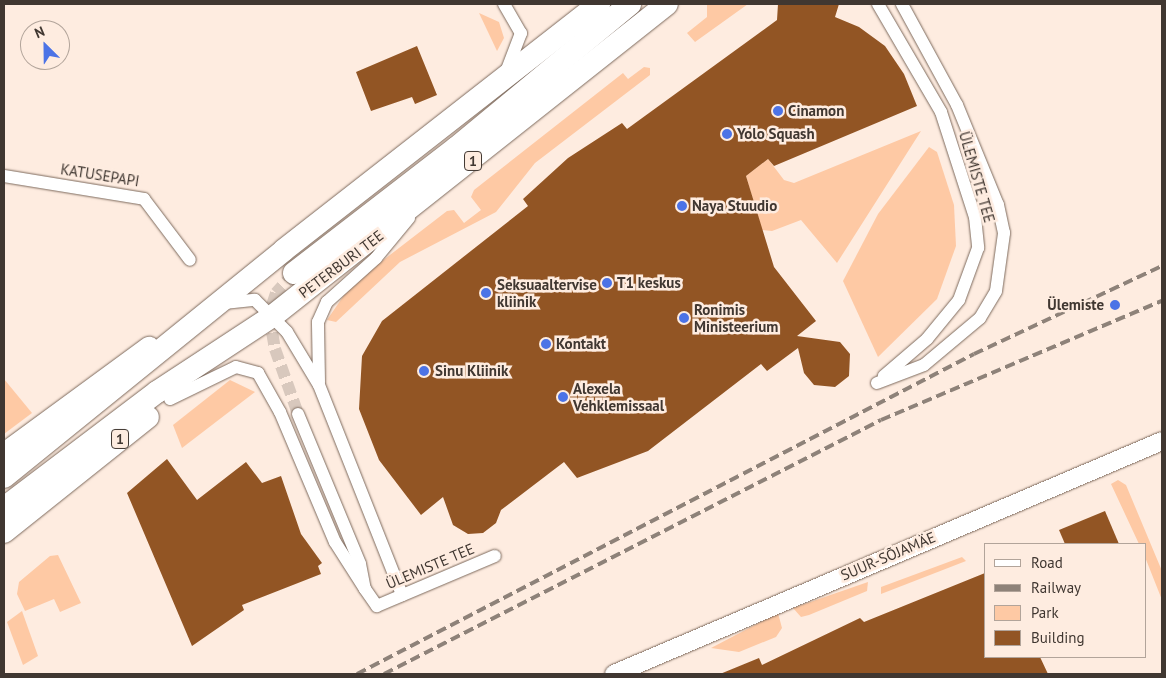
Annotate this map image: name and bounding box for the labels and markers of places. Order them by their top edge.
place label: Cinamon [788,102,844,120]
marker: Cinamon [772,105,784,117]
place label: Yolo Squash [737,125,815,143]
marker: Yolo Squash [721,128,733,140]
place label: Naya Stuudio [692,197,777,215]
marker: Naya Stuudio [676,200,688,212]
place label: T1 keskus [617,274,681,292]
place label: Seksuaaltervise kliinik [497,275,597,310]
marker: T1 keskus [601,277,613,289]
marker: Seksuaaltervise kliinik [479,286,493,300]
place label: Ülemiste [1047,296,1104,314]
marker: Ülemiste [1108,298,1122,312]
place label: Ronimis Ministeerium [694,300,778,335]
marker: Ronimis Ministeerium [678,312,690,324]
place label: Kontakt [556,335,606,353]
marker: Kontakt [540,338,552,350]
place label: Sinu Kliinik [435,362,508,380]
marker: Sinu Kliinik [417,364,431,378]
place label: Alexela Vehklemissaal [573,379,664,414]
marker: Alexela Vehklemissaal [557,391,569,403]

